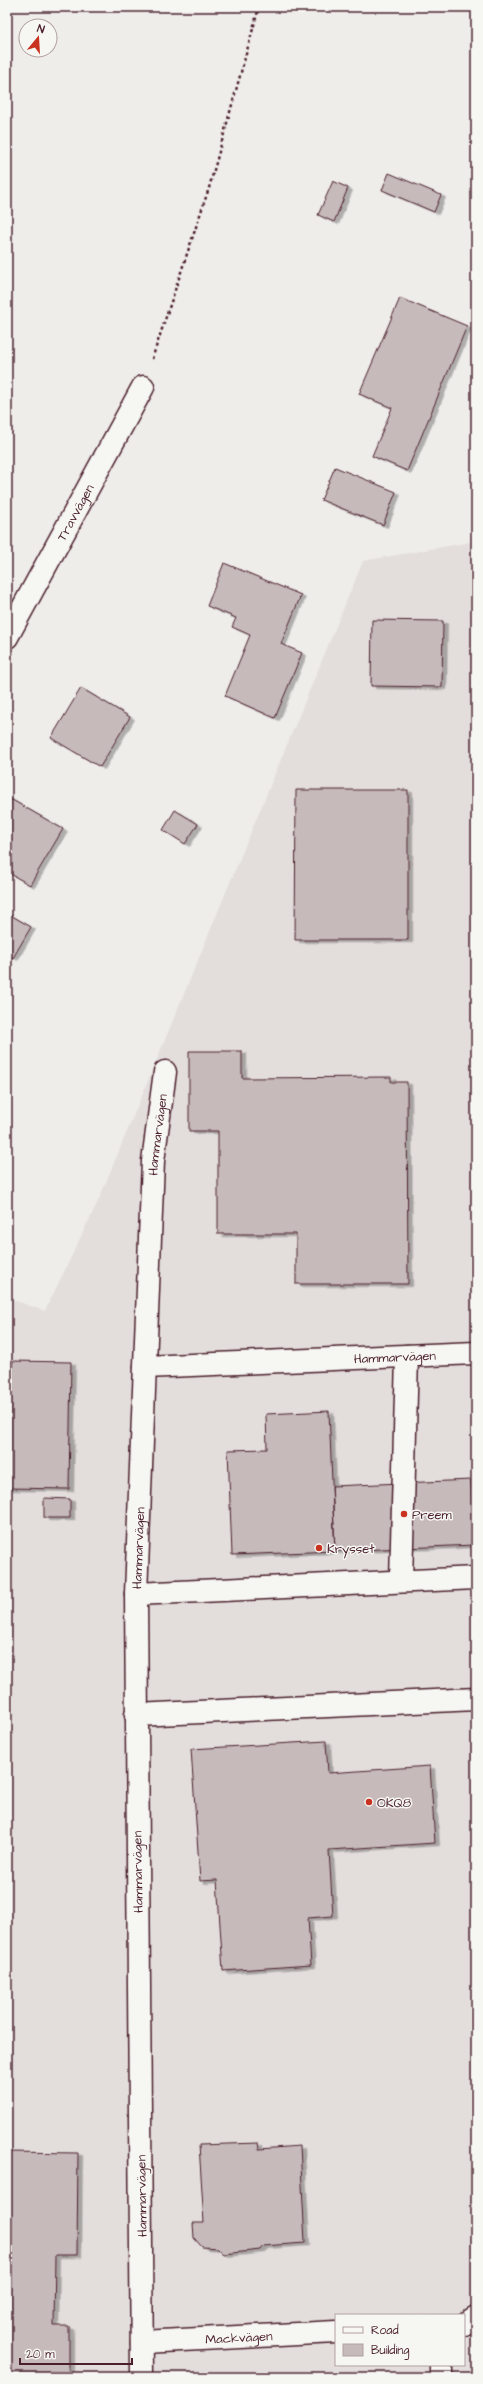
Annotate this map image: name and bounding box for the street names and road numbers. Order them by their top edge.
street label: Travvägen [53,481,99,544]
street label: Hammarvägen [144,1092,172,1176]
street label: Hammarvägen [353,1347,437,1368]
street label: Hammarvägen [128,1506,150,1590]
street label: Hammarvägen [128,1830,149,1913]
street label: Hammarvägen [132,2154,153,2237]
street label: Mackvägen [205,2327,273,2349]

